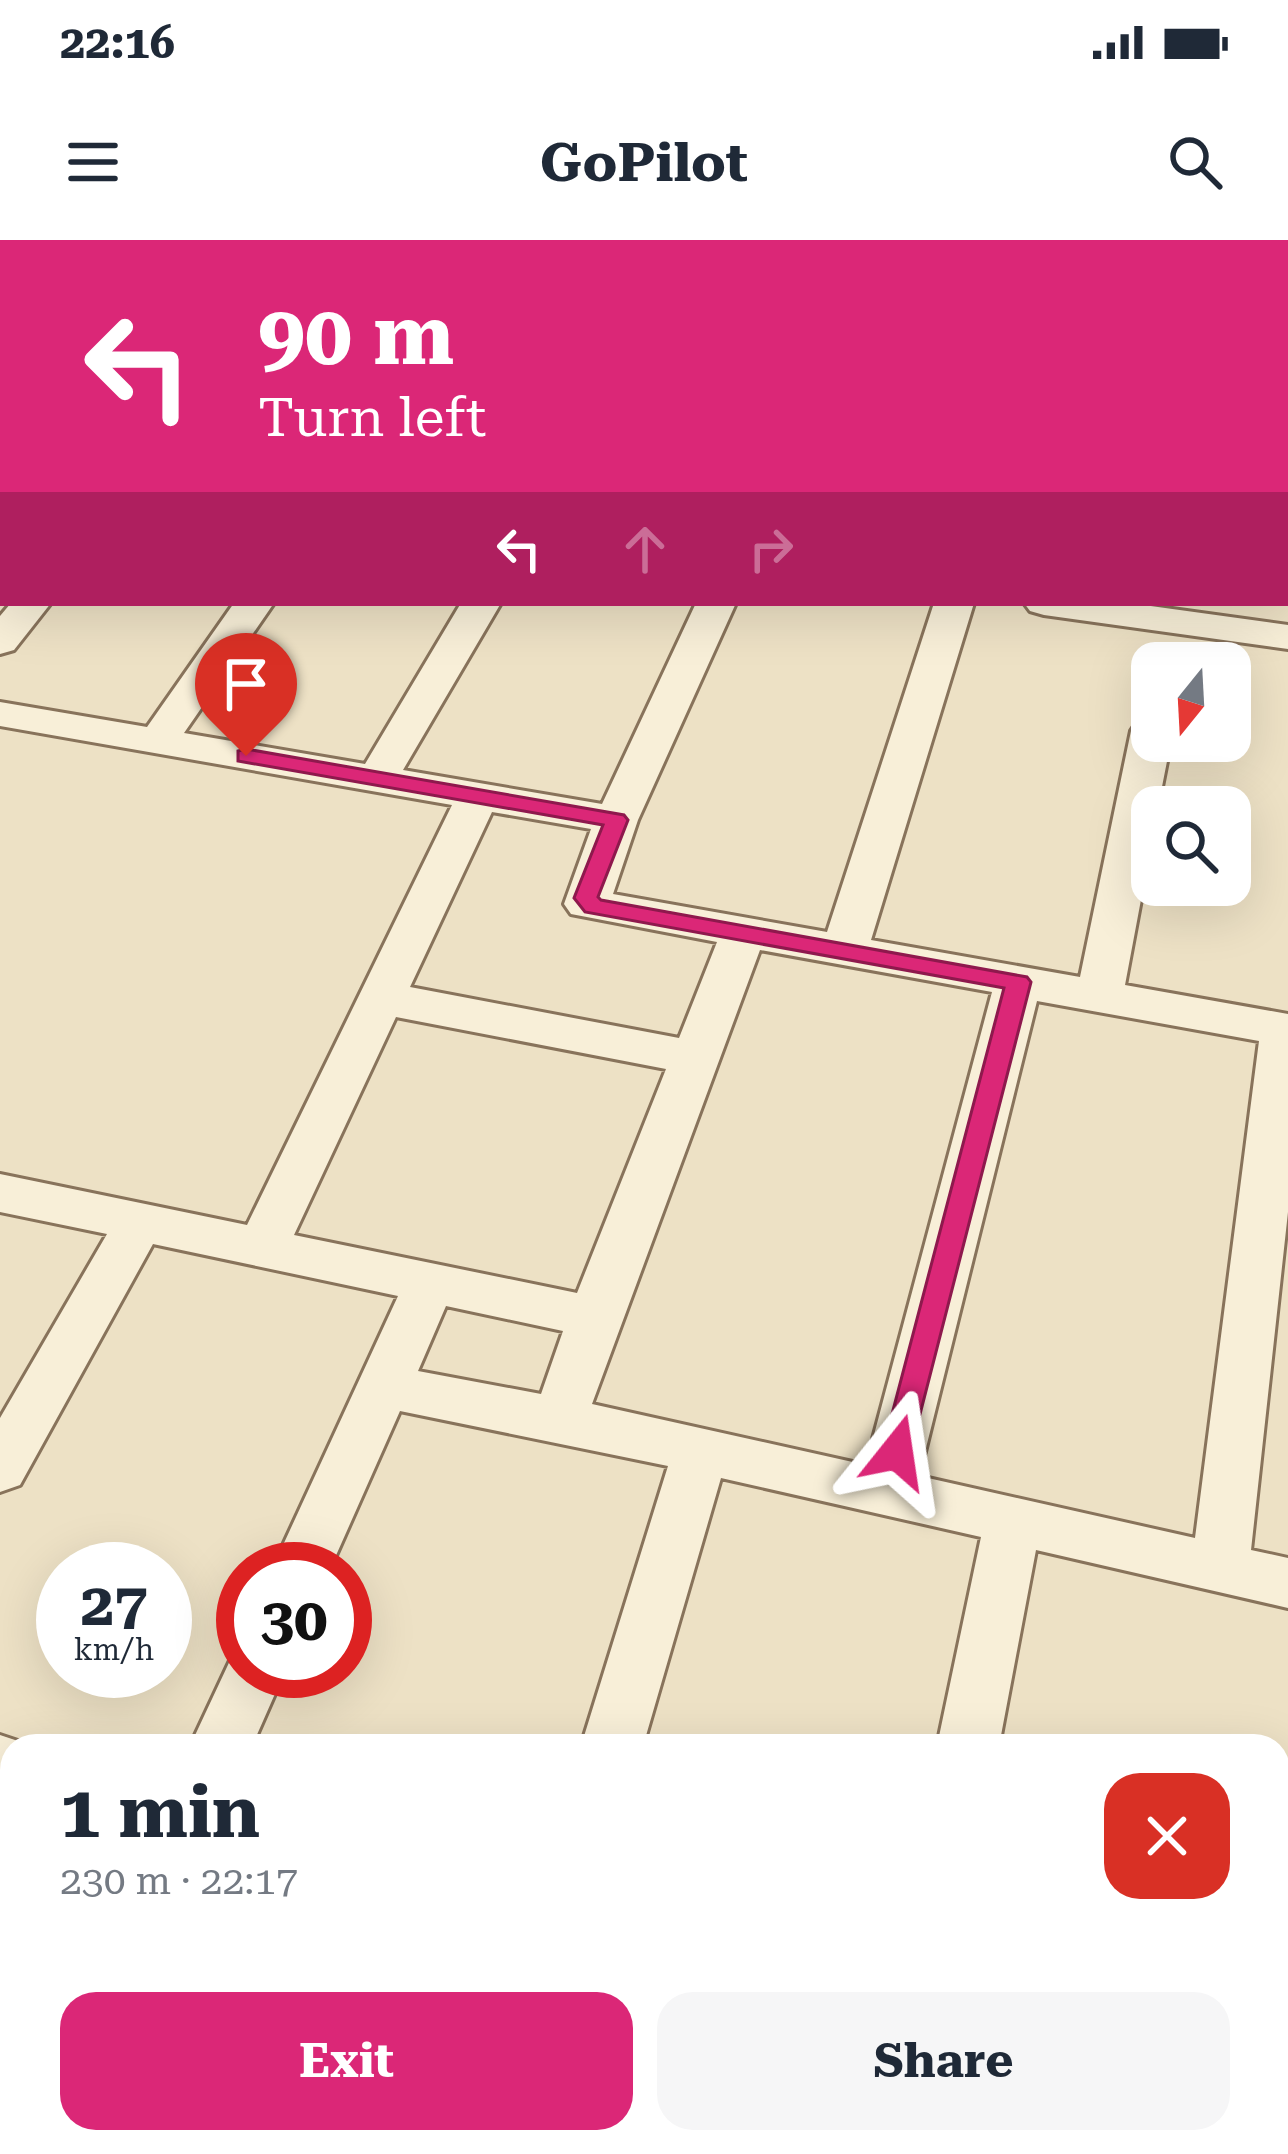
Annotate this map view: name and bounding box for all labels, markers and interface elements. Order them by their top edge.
text: 22:16 [60,16,175,69]
icon: menu [60,129,126,195]
icon: search [1162,129,1228,195]
text: GoPilot [540,131,748,194]
text: 90 m [258,286,454,384]
icon: left [60,288,216,444]
text: Turn left [258,386,486,449]
icon: left [486,516,552,582]
icon: ahead [612,516,678,582]
icon: right [738,516,804,582]
pin [195,633,297,756]
north arrow [1131,642,1251,762]
map controls [1131,642,1251,906]
icon: arrive [213,651,279,717]
button: search [1131,786,1251,906]
position arrow [834,1389,960,1515]
speed limit sign: 30 [216,1542,372,1698]
text: 27 [80,1569,148,1640]
text: km/h [74,1632,154,1667]
text: 1 min [60,1770,260,1855]
button: close [1104,1773,1230,1899]
text: 230 m · 22:17 [60,1858,298,1904]
button: Exit [60,1992,633,2130]
button: Share [657,1992,1230,2130]

